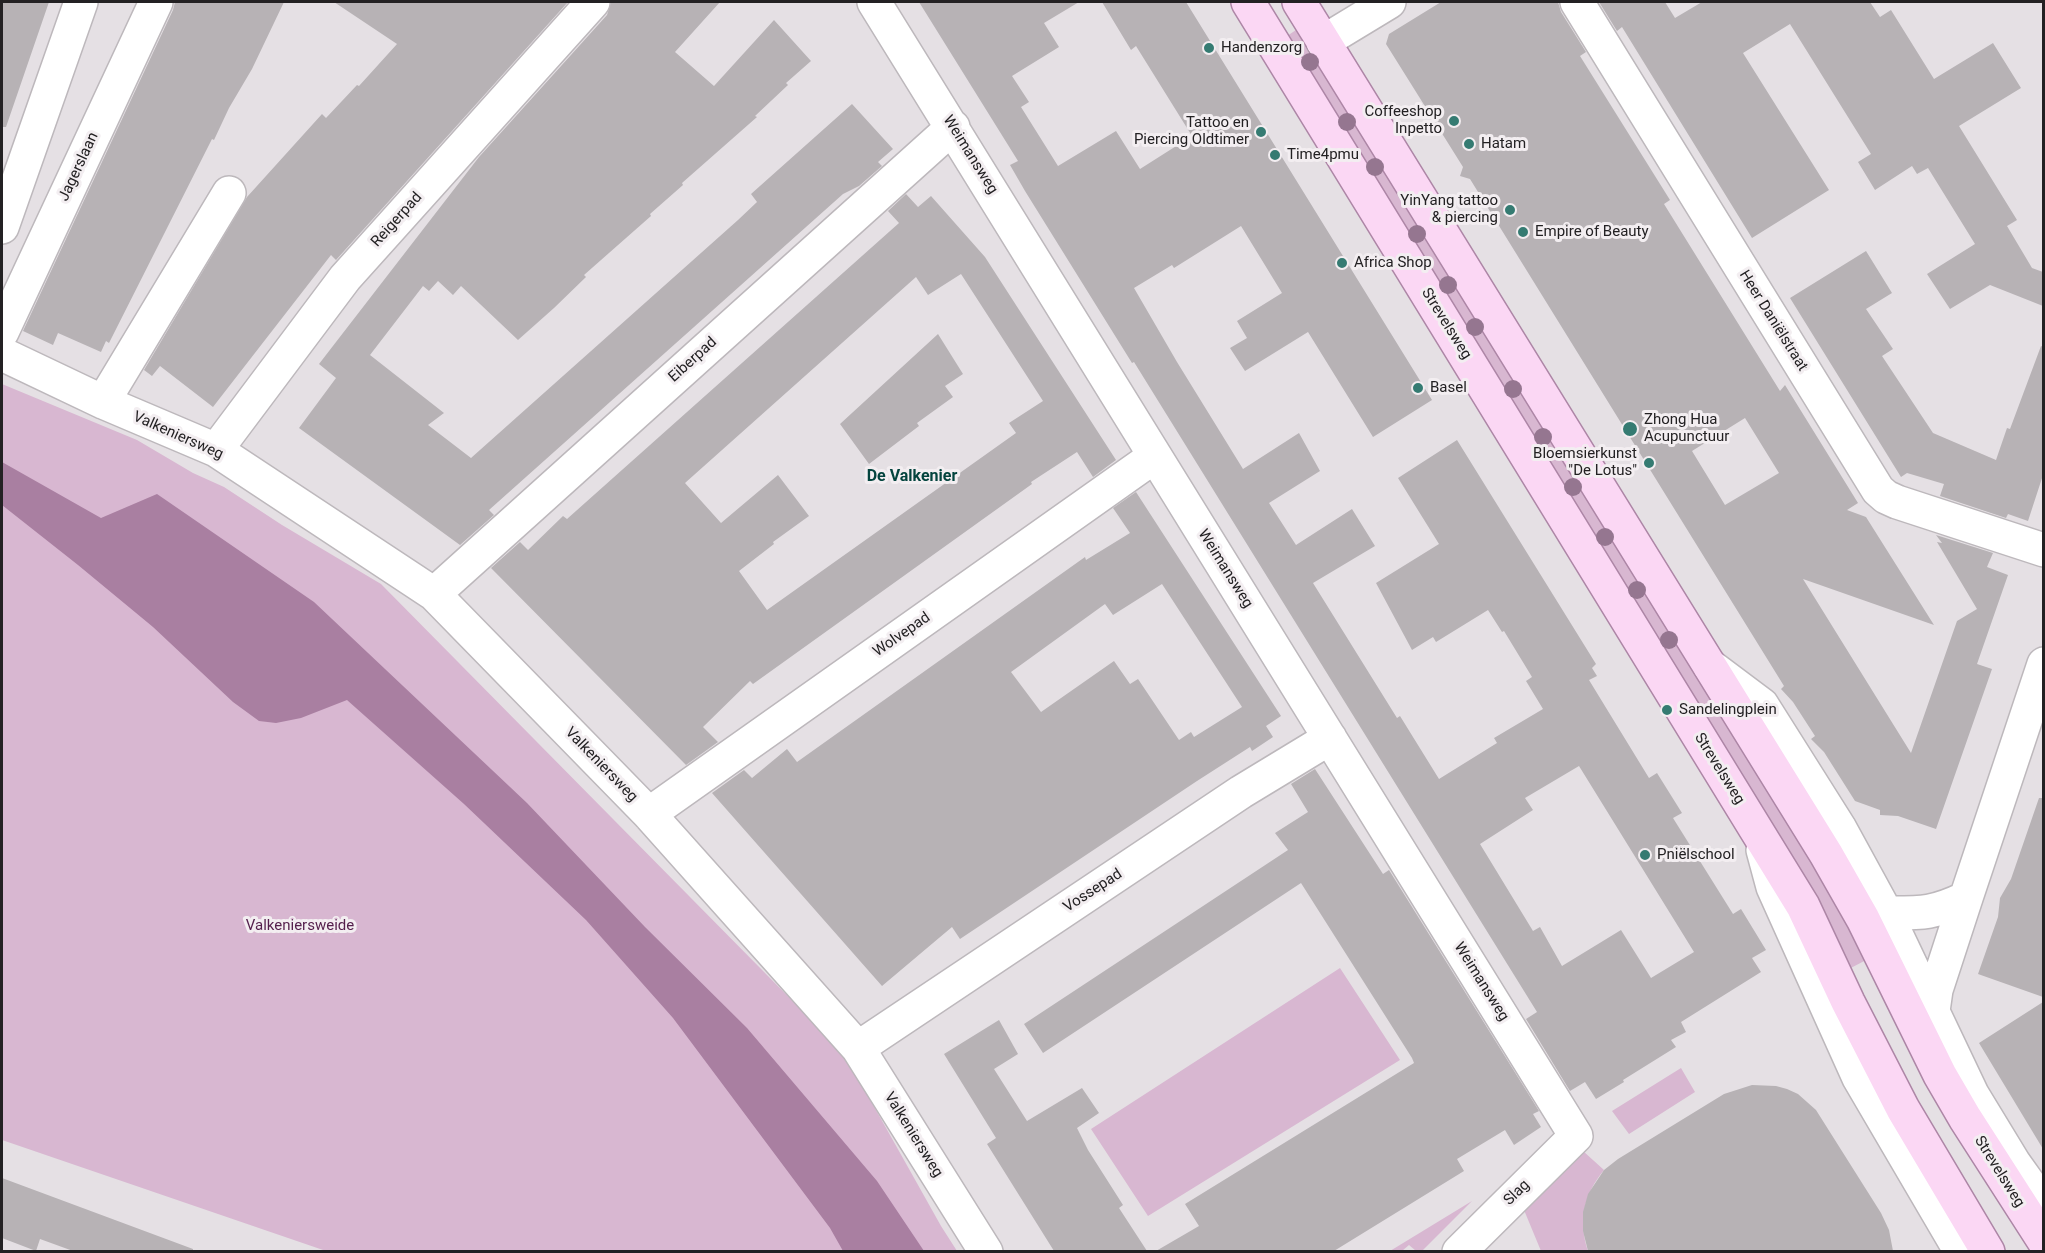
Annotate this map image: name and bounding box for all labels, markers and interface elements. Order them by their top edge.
place label: Handenzorg [1221,39,1302,57]
marker: Handenzorg [1202,41,1216,55]
place label: Coffeeshop Inpetto [1365,103,1442,138]
street label: Weimansweg [939,112,1001,198]
place label: Tattoo en Piercing Oldtimer [1134,114,1249,149]
marker: Coffeeshop Inpetto [1447,114,1461,128]
marker: Tattoo en Piercing Oldtimer [1254,125,1268,139]
street label: Jagerslaan [55,130,103,204]
place label: Hatam [1481,135,1526,153]
marker: Hatam [1462,137,1476,151]
place label: Time4pmu [1287,146,1359,164]
marker: Time4pmu [1268,148,1282,162]
street label: Reigerpad [368,189,426,251]
place label: YinYang tattoo & piercing [1400,192,1498,227]
marker: YinYang tattoo & piercing [1503,203,1517,217]
place label: Empire of Beauty [1535,223,1649,241]
marker: Empire of Beauty [1516,225,1530,239]
place label: Africa Shop [1354,254,1432,272]
marker: Africa Shop [1335,256,1349,270]
street label: Heer Daniëlstraat [1735,267,1811,375]
street label: Strevelsweg [1417,285,1475,363]
street label: Eiberpad [665,334,721,386]
place label: Basel [1430,379,1467,397]
marker: Basel [1411,381,1425,395]
street label: Valkeniersweg [130,408,226,464]
place label: Zhong Hua Acupunctuur [1644,411,1729,446]
marker: Zhong Hua Acupunctuur [1621,420,1639,438]
place label: Bloemsierkunst "De Lotus" [1533,445,1637,480]
marker: Bloemsierkunst "De Lotus" [1642,456,1656,470]
district label: De Valkenier [867,467,957,487]
street label: Weimansweg [1194,526,1256,612]
street label: Wolvepad [870,609,934,661]
place label: Sandelingplein [1679,701,1777,719]
marker: Sandelingplein [1660,703,1674,717]
street label: Valkeniersweg [561,724,641,806]
street label: Strevelsweg [1690,730,1748,808]
place label: Pniëlschool [1657,846,1735,864]
marker: Pniëlschool [1638,848,1652,862]
street label: Vossepad [1060,865,1126,917]
park label: Valkeniersweide [246,917,354,935]
street label: Weimansweg [1450,939,1512,1025]
street label: Valkeniersweg [880,1089,946,1181]
street label: Strevelsweg [1970,1133,2028,1211]
street label: Slag [1500,1176,1534,1210]

